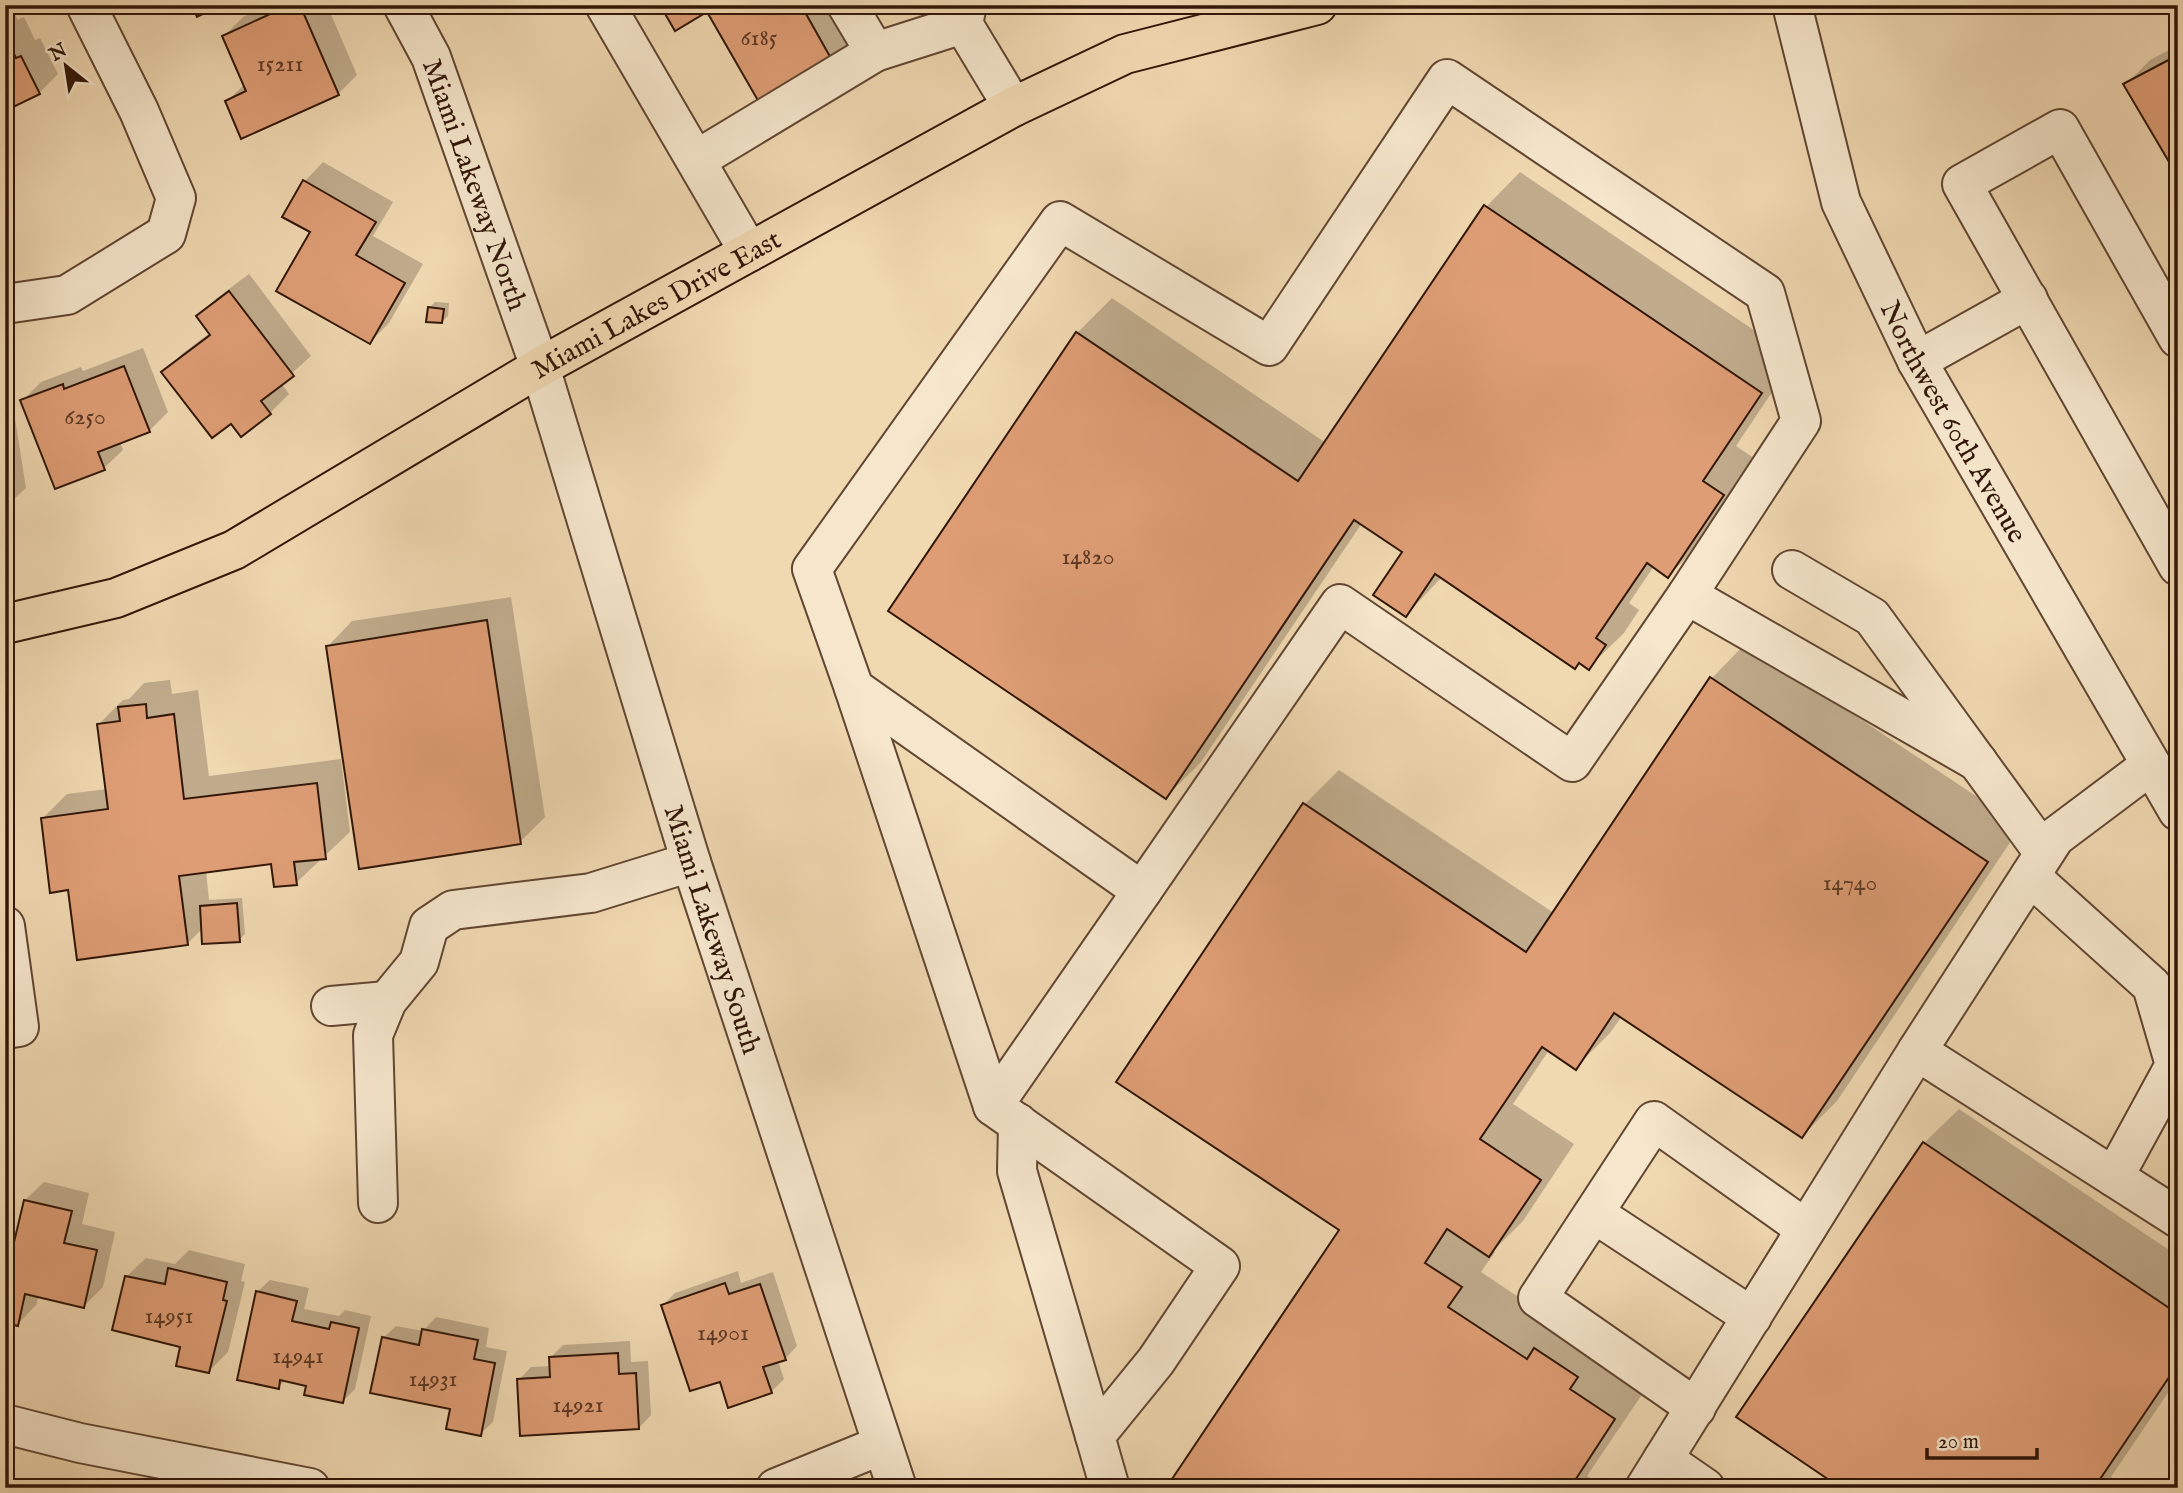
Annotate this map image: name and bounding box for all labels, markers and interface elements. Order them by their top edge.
house number: 6185 [740,23,778,54]
north arrow [32,32,102,102]
text: N [45,38,72,68]
house number: 15211 [257,49,303,80]
street label: Miami Lakeway North [413,55,534,316]
street label: Miami Lakes Drive East [526,223,788,388]
street label: Northwest 60th Avenue [1871,296,2034,550]
house number: 6250 [64,402,106,433]
house number: 14820 [1061,542,1115,573]
street label: Miami Lakeway South [655,801,768,1059]
house number: 14740 [1823,868,1877,899]
house number: 14951 [145,1301,193,1332]
house number: 14901 [697,1318,749,1349]
house number: 14941 [272,1341,324,1372]
house number: 14931 [408,1364,458,1395]
house number: 14921 [552,1390,604,1421]
scale bar [1927,1416,2038,1460]
text: 20 m [1938,1429,1979,1456]

